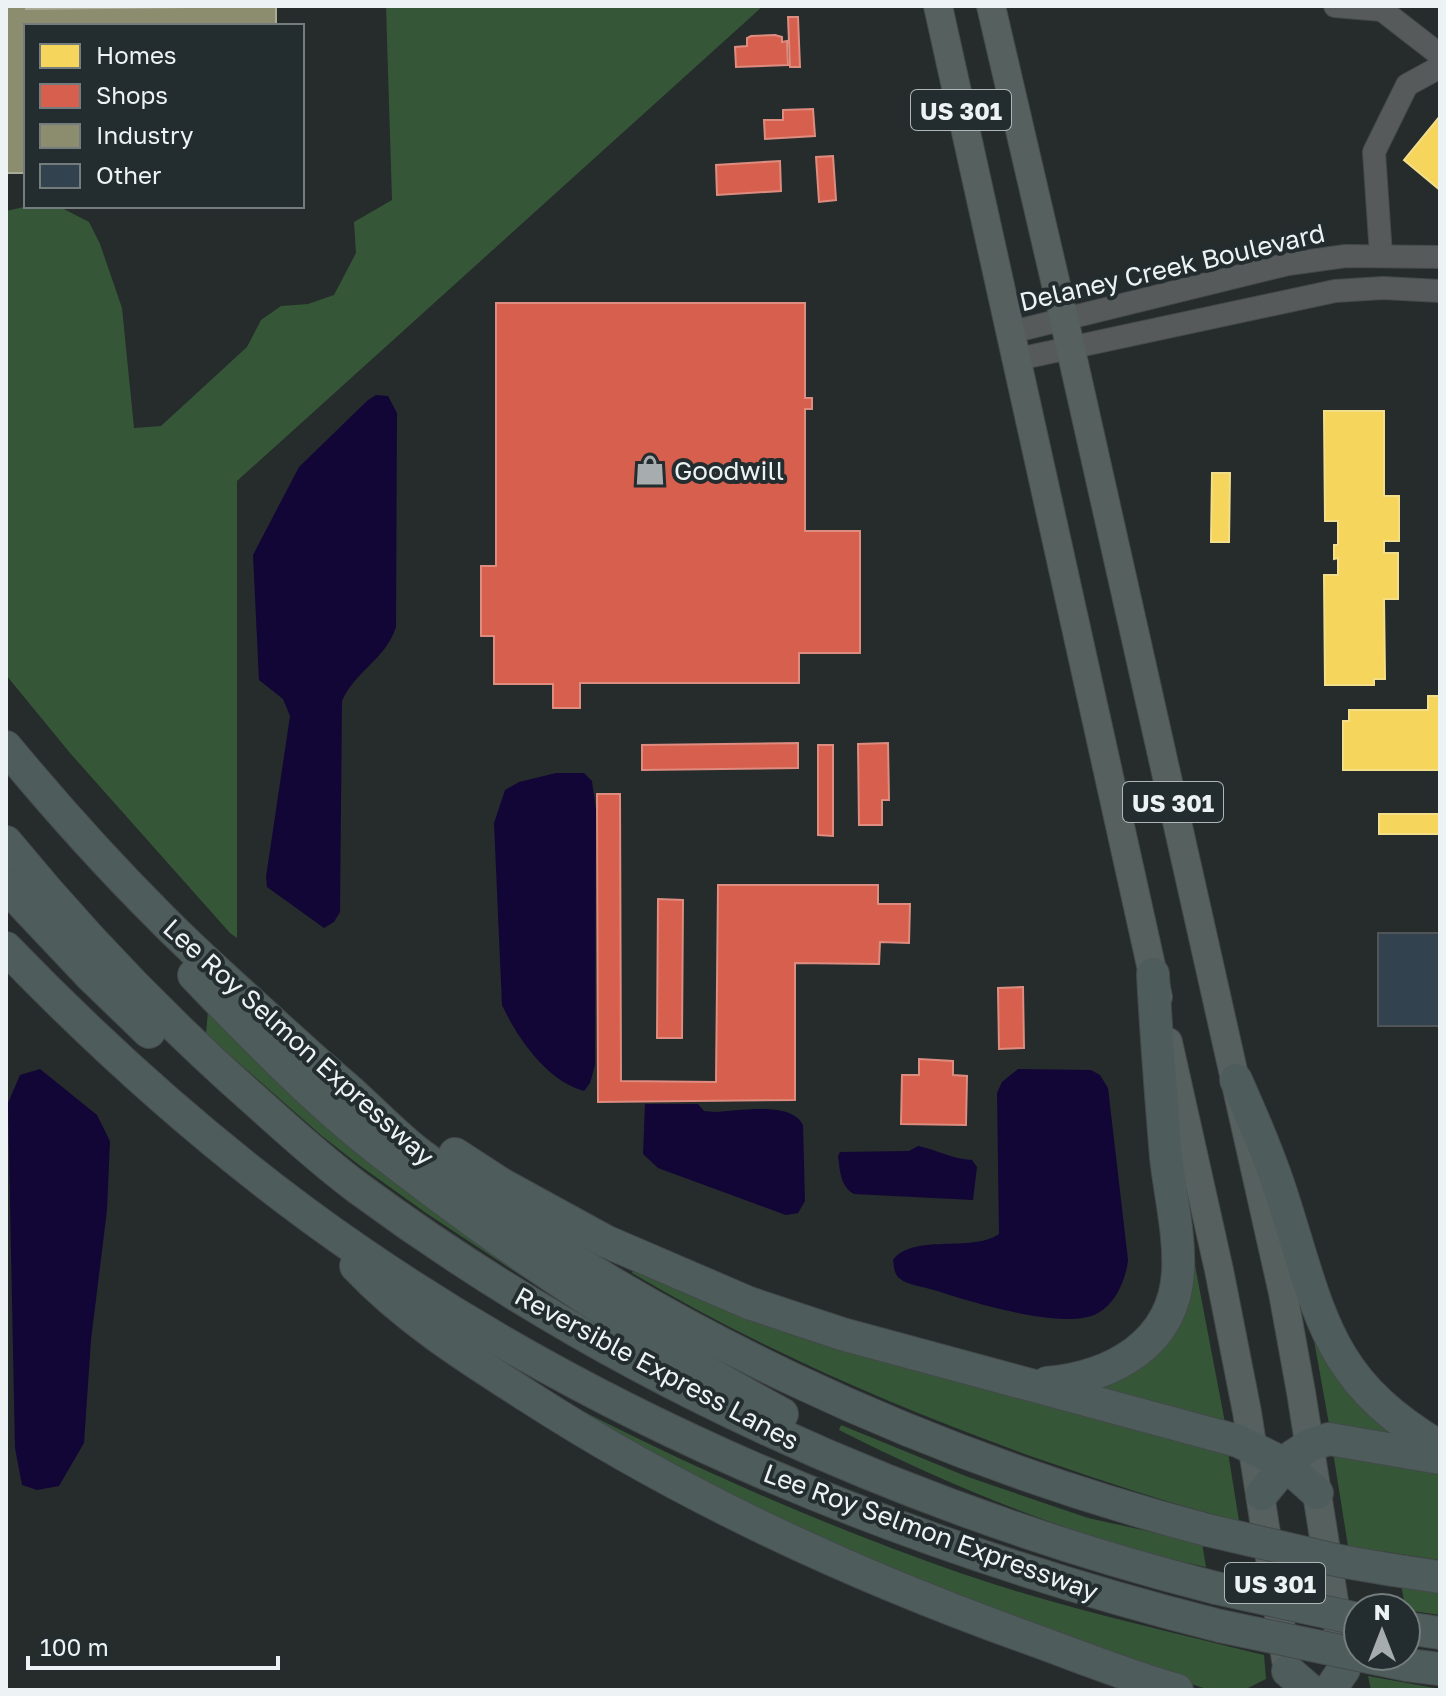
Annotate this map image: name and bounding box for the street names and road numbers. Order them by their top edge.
road number: US 301 [911,90,1011,130]
street label: Delaney Creek Boulevard [1016,217,1328,317]
road number: US 301 [1123,782,1223,822]
street label: Lee Roy Selmon Expressway [157,912,441,1172]
street label: Reversible Express Lanes [510,1280,804,1456]
street label: Lee Roy Selmon Expressway [759,1457,1103,1607]
road number: US 301 [1225,1563,1325,1603]

